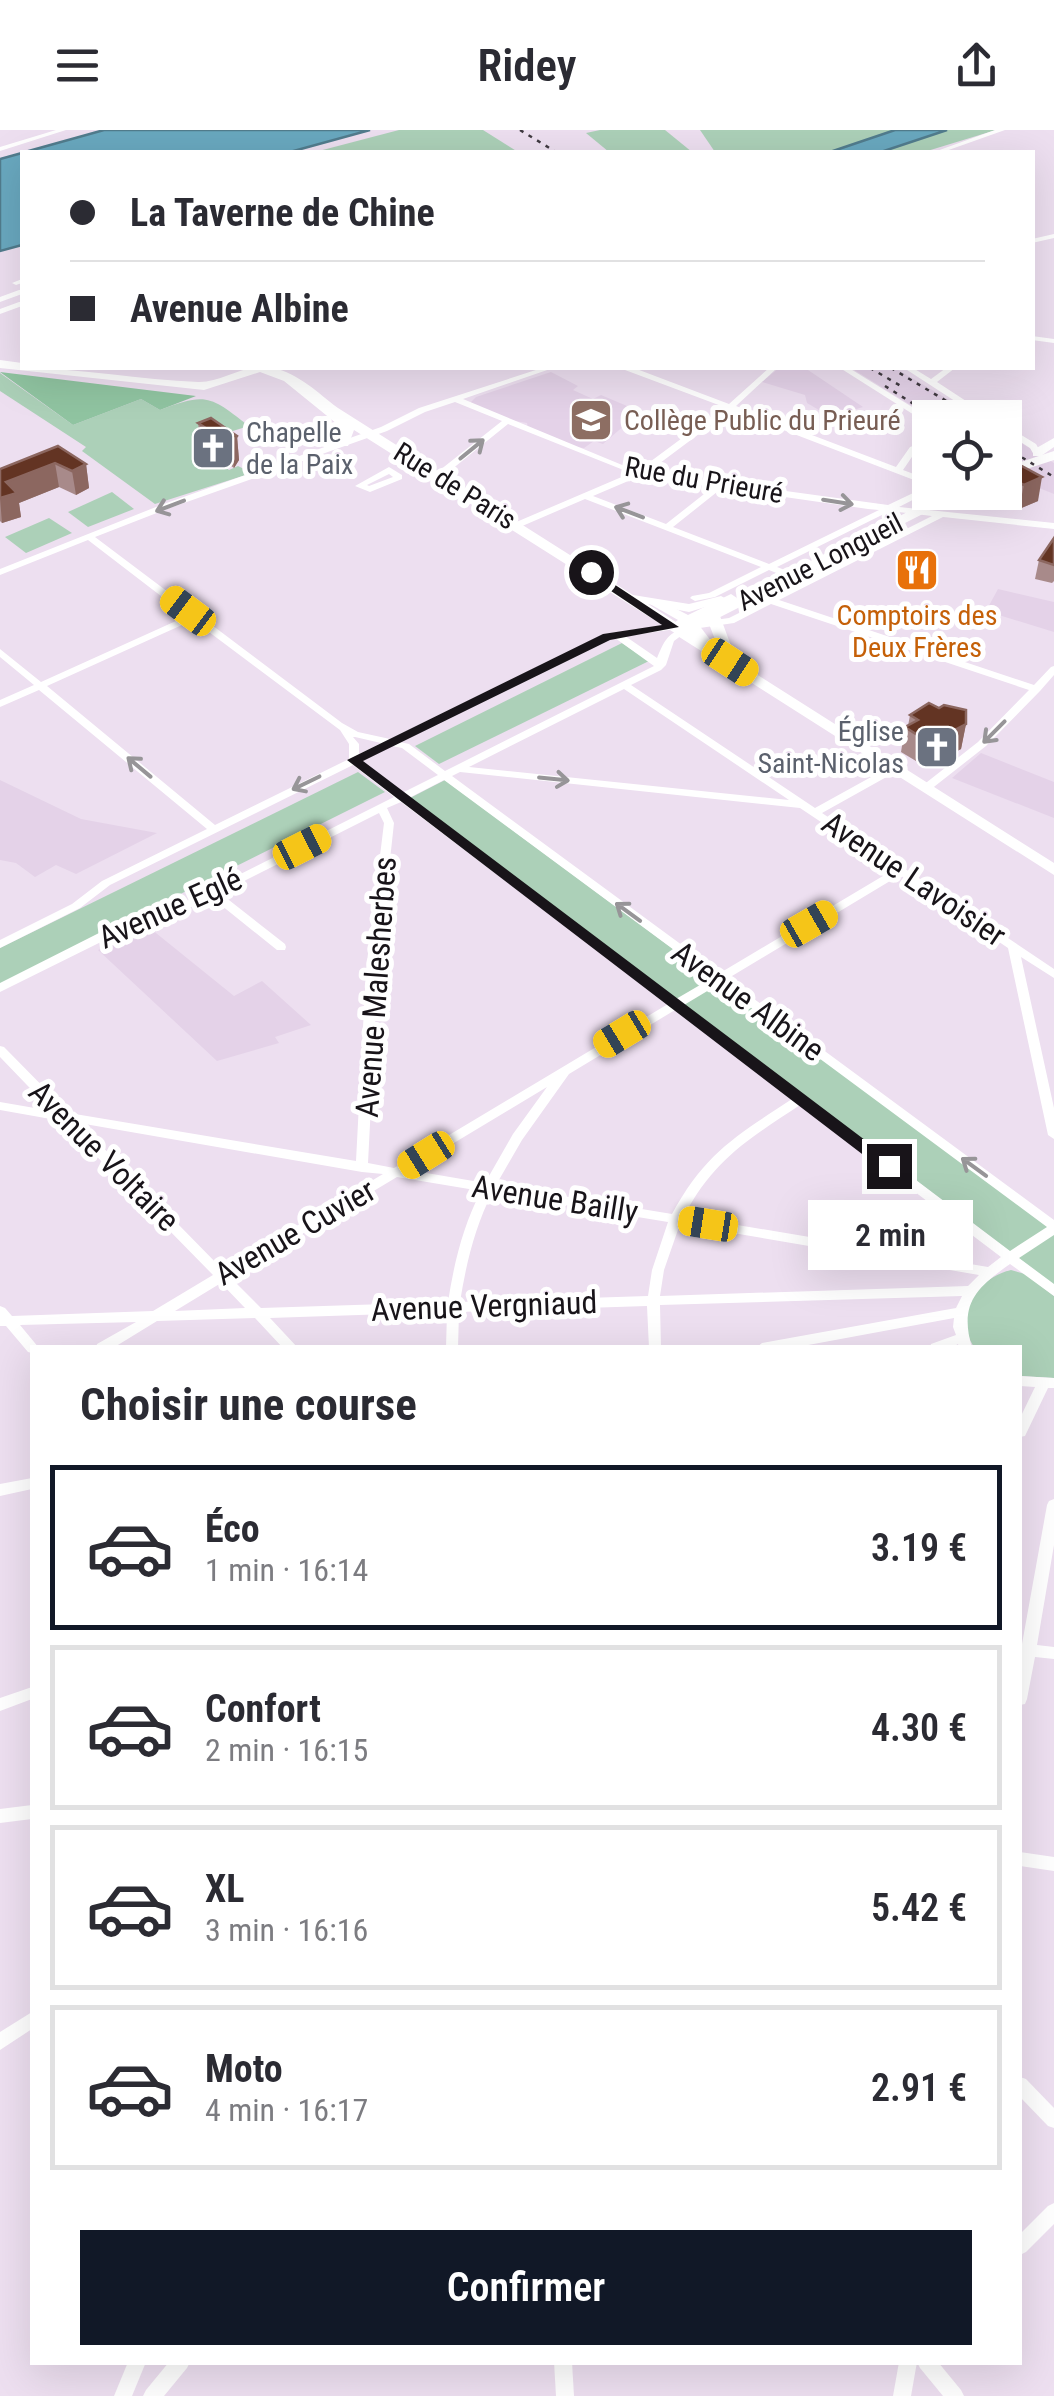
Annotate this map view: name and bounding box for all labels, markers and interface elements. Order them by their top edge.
icon: menu [50,38,105,93]
icon: share [949,38,1004,93]
text: Ridey [478,39,577,92]
text: La Taverne de Chine [130,191,435,235]
text: Avenue Albine [130,287,349,331]
school or university icon: Collège Public du Prieuré [568,397,614,443]
map controls [912,400,1022,510]
button: locate [912,400,1022,510]
place label: Collège Public du Prieuré [624,404,901,437]
place label: Chapelle de la Paix [246,416,353,481]
church icon: Chapelle de la Paix [190,425,236,471]
street label: Rue de Paris [388,435,522,537]
one-way arrow [458,438,484,460]
street label: Rue du Prieuré [622,450,786,510]
one-way arrow [821,493,854,512]
one-way arrow [155,498,185,516]
one-way arrow [614,502,645,520]
street label: Avenue Longueil [732,506,908,618]
restaurant icon: Comptoirs des Deux Frères [894,547,940,593]
route start [569,550,614,595]
car [155,581,221,641]
place label: Comptoirs des Deux Frères [837,599,997,664]
car [697,633,763,691]
place label: Église Saint-Nicolas [757,715,904,780]
one-way arrow [982,720,1006,744]
church icon: Église Saint-Nicolas [914,724,960,770]
one-way arrow [126,756,152,778]
one-way arrow [538,770,570,789]
one-way arrow [292,775,322,794]
street label: Avenue Lavoisier [815,804,1013,955]
car [268,820,336,874]
street label: Avenue Malesherbes [348,855,404,1119]
street label: Avenue Eglé [92,859,248,957]
car [776,896,842,952]
one-way arrow [614,901,642,922]
street label: Avenue Albine [664,933,832,1069]
car [589,1006,655,1062]
street label: Avenue Voltaire [21,1073,187,1239]
car [393,1126,459,1184]
route end [867,1144,912,1189]
one-way arrow [961,1156,988,1177]
street label: Avenue Bailly [469,1167,641,1231]
street label: Avenue Cuvier [208,1171,382,1293]
callout: 2 min [806,1201,972,1271]
car [676,1204,740,1244]
text: 2 min [855,1216,926,1254]
street label: Avenue Vergniaud [370,1283,598,1329]
text: Choisir une course [80,1378,417,1431]
icon: car [85,1503,175,1593]
text: Éco [205,1507,260,1551]
text: 3.19 € [871,1526,967,1570]
text: 1 min · 16:14 [205,1551,368,1589]
icon: car [85,1683,175,1773]
text: Confort [205,1687,321,1731]
text: 4.30 € [871,1706,967,1750]
text: 2 min · 16:15 [205,1731,368,1769]
icon: car [85,1863,175,1953]
text: XL [205,1867,244,1911]
text: 5.42 € [871,1886,967,1930]
text: 3 min · 16:16 [205,1911,368,1949]
icon: car [85,2043,175,2133]
text: Moto [205,2047,283,2091]
text: 2.91 € [871,2066,967,2110]
text: 4 min · 16:17 [205,2091,368,2129]
button: Confirmer [80,2230,972,2345]

